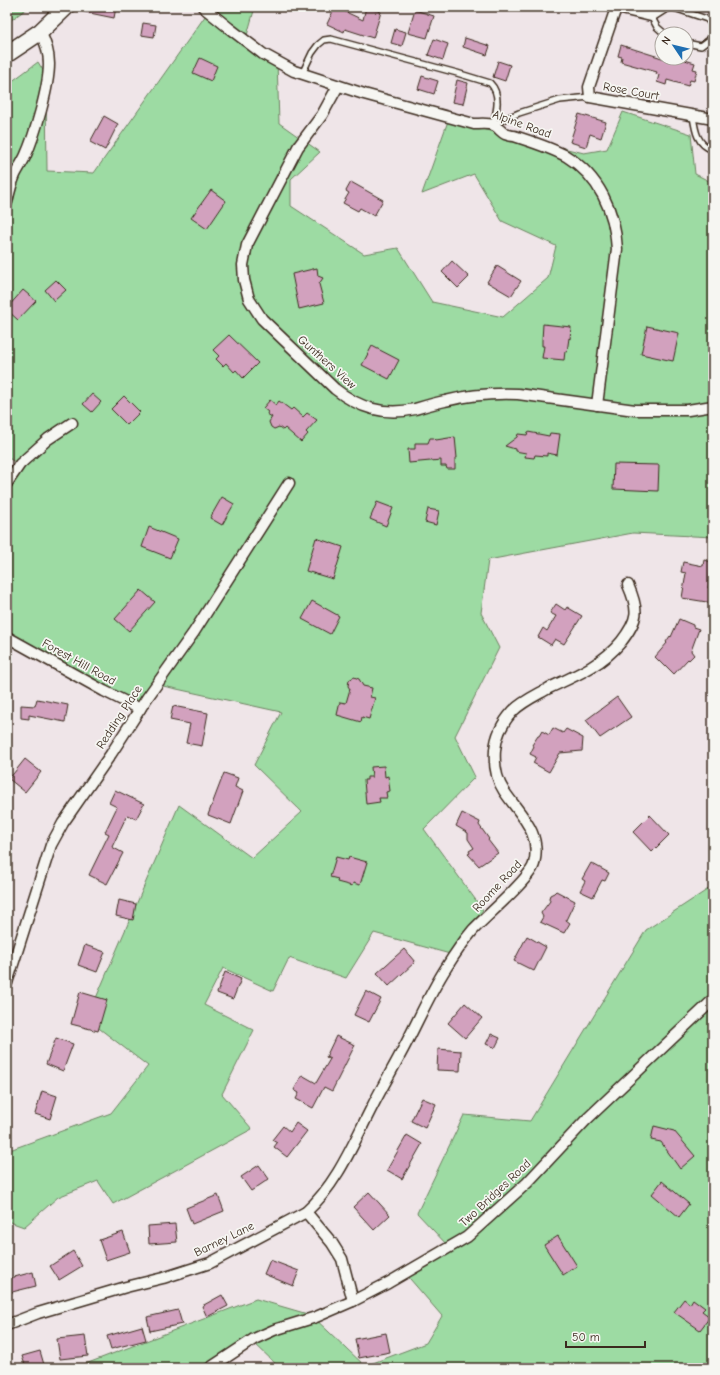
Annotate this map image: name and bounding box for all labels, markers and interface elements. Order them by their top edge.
north arrow [654,26,694,66]
text: N [659,34,674,47]
street label: Rose Court [602,79,660,103]
street label: Alpine Road [491,107,553,141]
street label: Gunthers View [295,332,360,392]
street label: Forest Hill Road [40,636,118,688]
street label: Redding Place [93,683,145,751]
street label: Roome Road [470,857,524,915]
street label: Two Bridges Road [457,1156,533,1230]
street label: Barney Lane [192,1218,256,1260]
scale bar [566,1323,645,1349]
text: 50 m [572,1330,600,1344]

